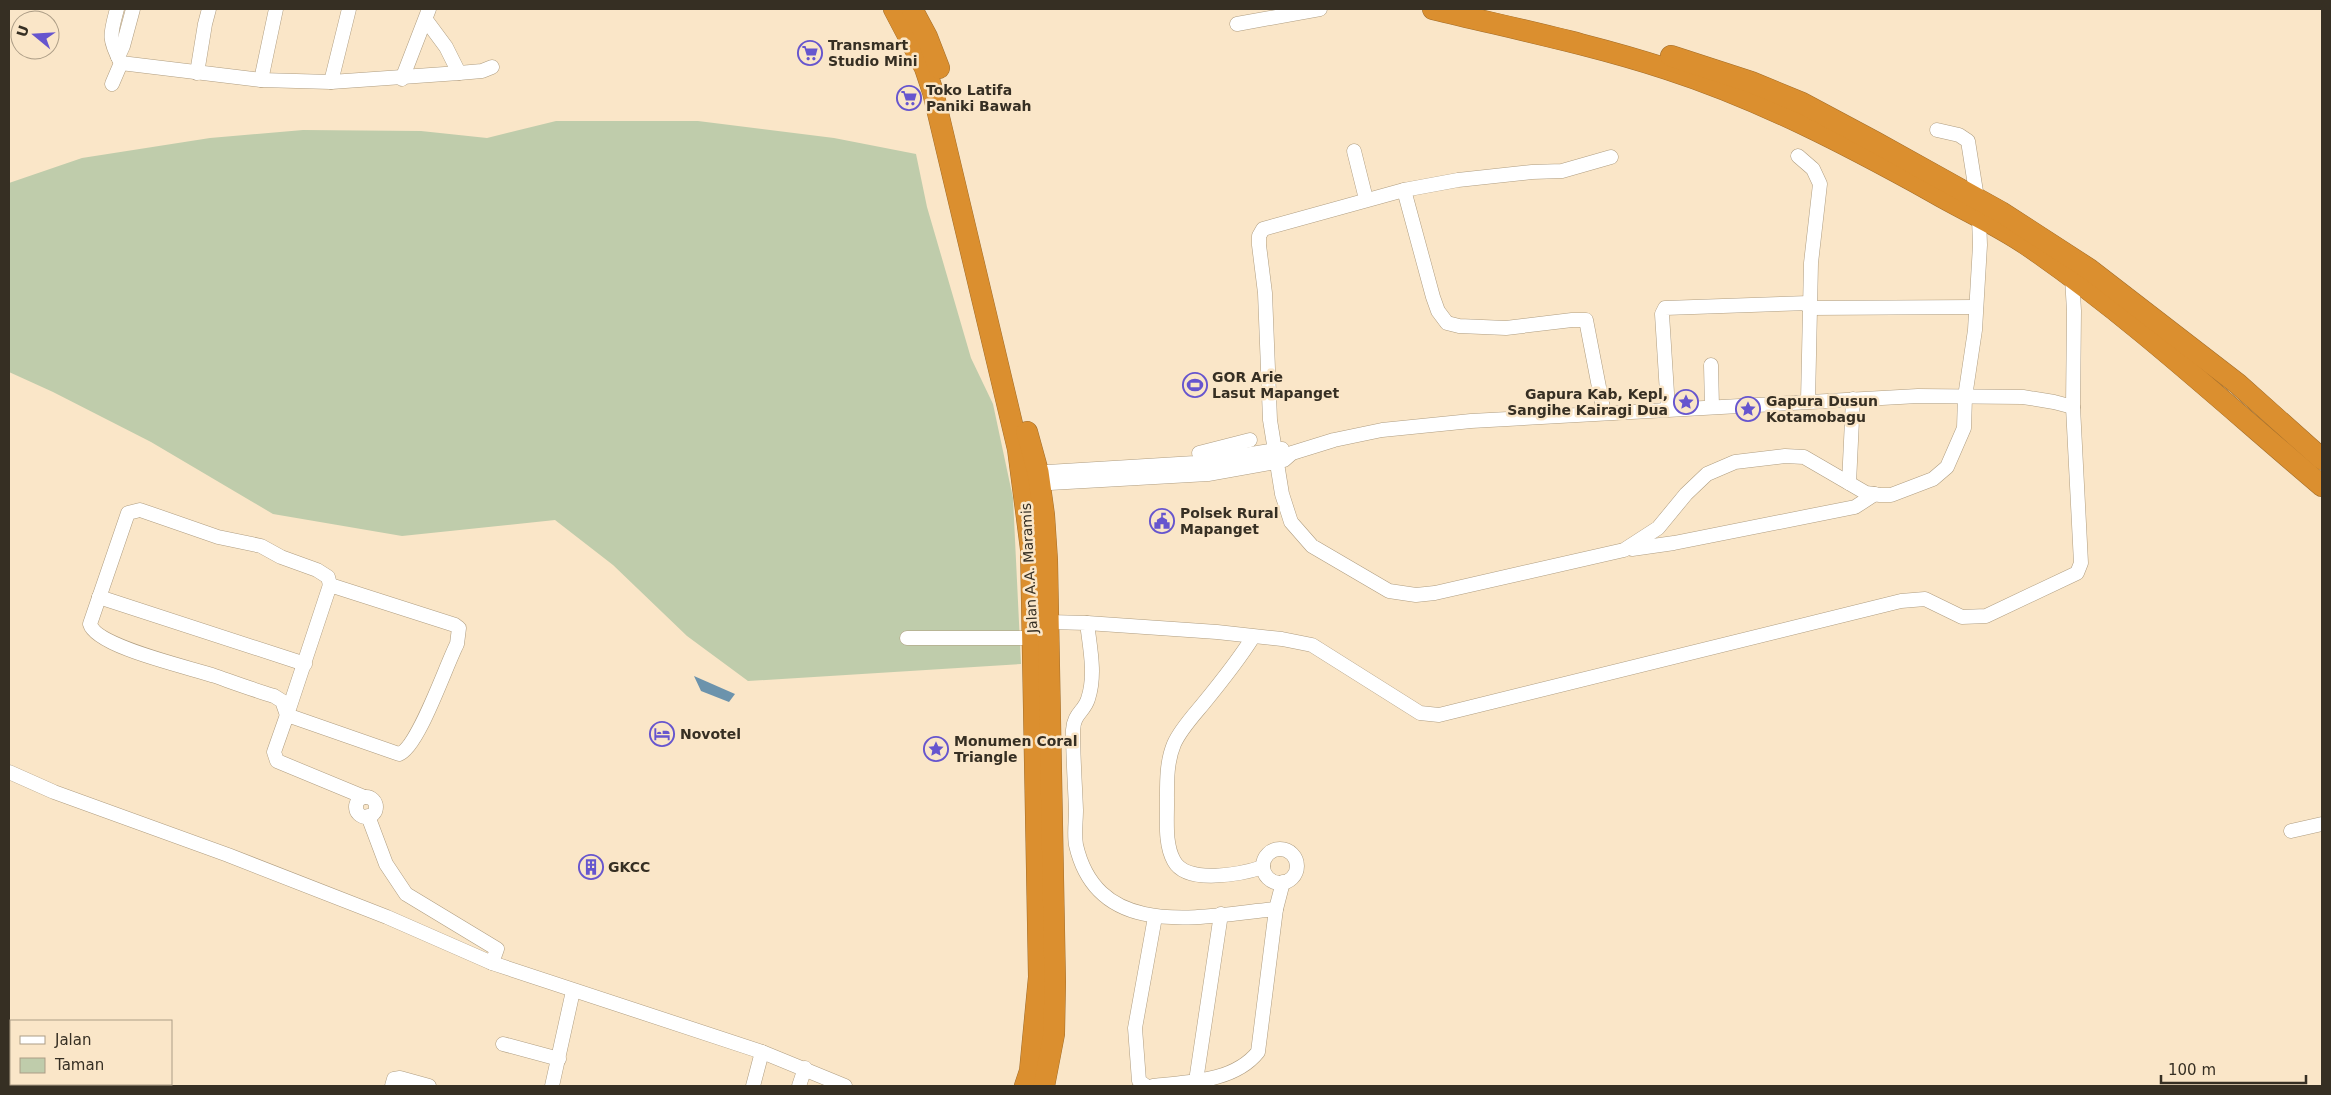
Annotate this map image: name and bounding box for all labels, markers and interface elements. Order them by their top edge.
north arrow [10,10,60,60]
text: U [13,23,32,39]
place label: Transmart Studio Mini [828,37,918,69]
supermarket icon: Transmart Studio Mini [797,40,823,66]
place label: Toko Latifa Paniki Bawah [926,82,1032,114]
supermarket icon: Toko Latifa Paniki Bawah [896,85,922,111]
place label: GOR Arie Lasut Mapanget [1212,369,1340,401]
sports icon: GOR Arie Lasut Mapanget [1182,372,1208,398]
place label: Gapura Kab, Kepl, Sangihe Kairagi Dua [1507,386,1668,418]
place icon: Gapura Kab, Kepl, Sangihe Kairagi Dua [1673,389,1699,415]
place label: Gapura Dusun Kotamobagu [1766,393,1878,425]
place icon: Gapura Dusun Kotamobagu [1735,396,1761,422]
street label: Jalan A.A. Maramis [1018,503,1040,634]
place label: Polsek Rural Mapanget [1180,505,1279,537]
public building icon: Polsek Rural Mapanget [1149,508,1175,534]
hotel icon: Novotel [649,721,675,747]
place label: Novotel [680,726,741,742]
place label: Monumen Coral Triangle [954,733,1077,765]
place icon: Monumen Coral Triangle [923,736,949,762]
building icon: GKCC [578,854,604,880]
place label: GKCC [608,859,650,875]
legend [10,1020,172,1085]
text: Jalan [54,1031,91,1049]
scale bar [2161,1052,2306,1084]
text: Taman [54,1056,104,1074]
text: 100 m [2168,1061,2216,1079]

